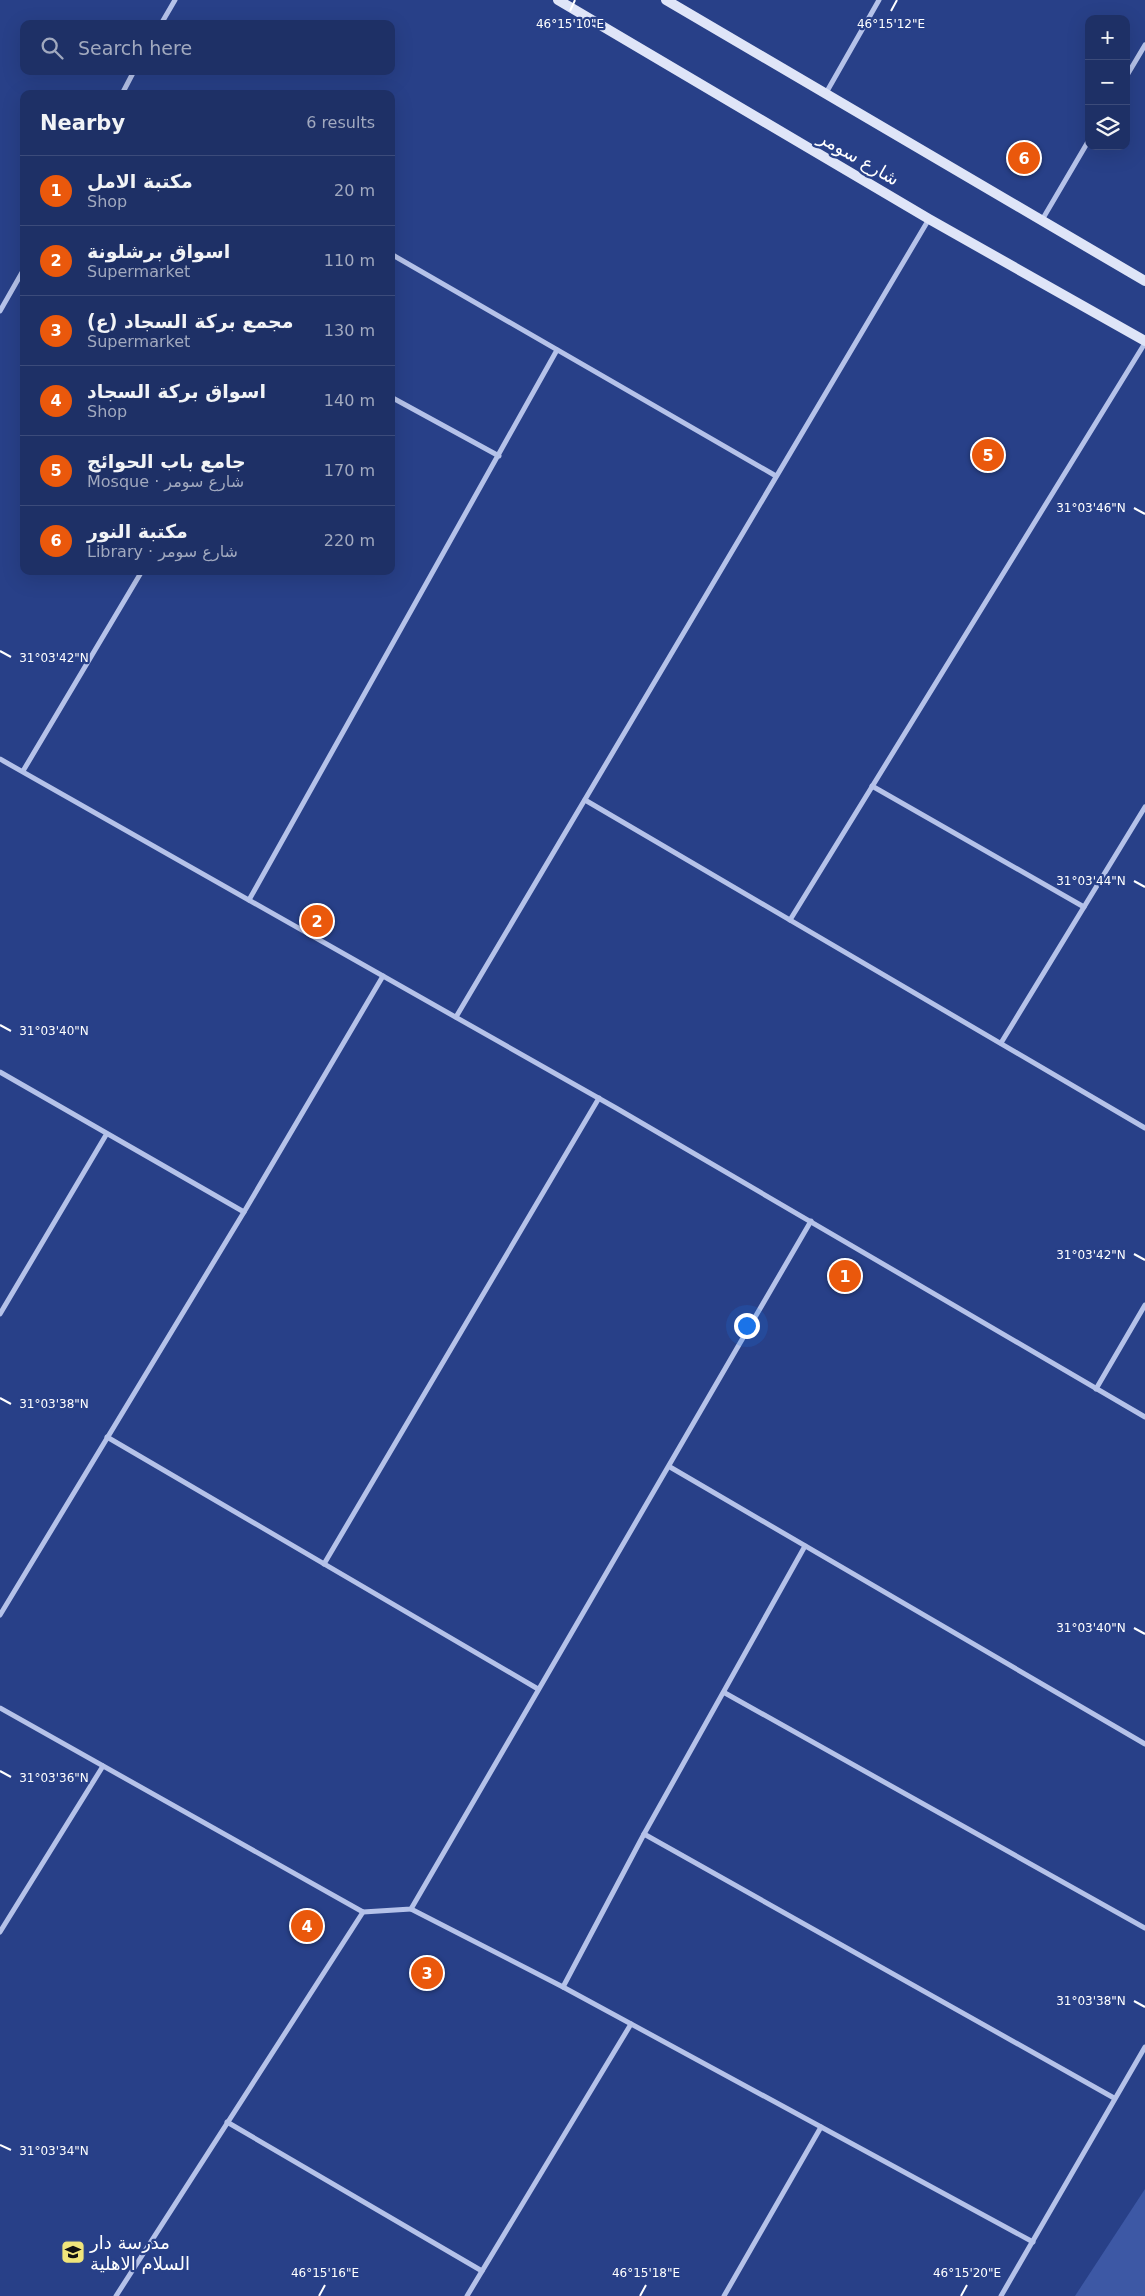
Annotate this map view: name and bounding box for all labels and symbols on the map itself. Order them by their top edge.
text: 46°15'10"E [536,17,604,31]
text: 46°15'12"E [857,17,925,31]
street label: شارع سومر [814,126,903,190]
pin: 6 [1008,139,1040,177]
pin: 5 [972,436,1004,474]
text: 31°03'46"N [1056,501,1126,515]
text: 31°03'42"N [19,651,89,665]
text: 31°03'44"N [1056,874,1126,888]
pin: 2 [301,902,333,940]
text: 31°03'40"N [19,1024,89,1038]
text: 31°03'42"N [1056,1248,1126,1262]
pin: 1 [829,1257,861,1295]
your location [734,1313,760,1339]
text: 31°03'38"N [19,1397,89,1411]
text: 31°03'40"N [1056,1621,1126,1635]
text: 31°03'36"N [19,1771,89,1785]
pin: 4 [291,1907,323,1945]
pin: 3 [411,1954,443,1992]
text: 31°03'38"N [1056,1994,1126,2008]
text: 31°03'34"N [19,2144,89,2158]
place label: مدرسة دار السلام الاهلية [89,2232,190,2274]
school or university icon: مدرسة دار السلام الاهلية [60,2239,86,2265]
text: 46°15'16"E [291,2266,359,2280]
text: 46°15'18"E [612,2266,680,2280]
text: 46°15'20"E [933,2266,1001,2280]

